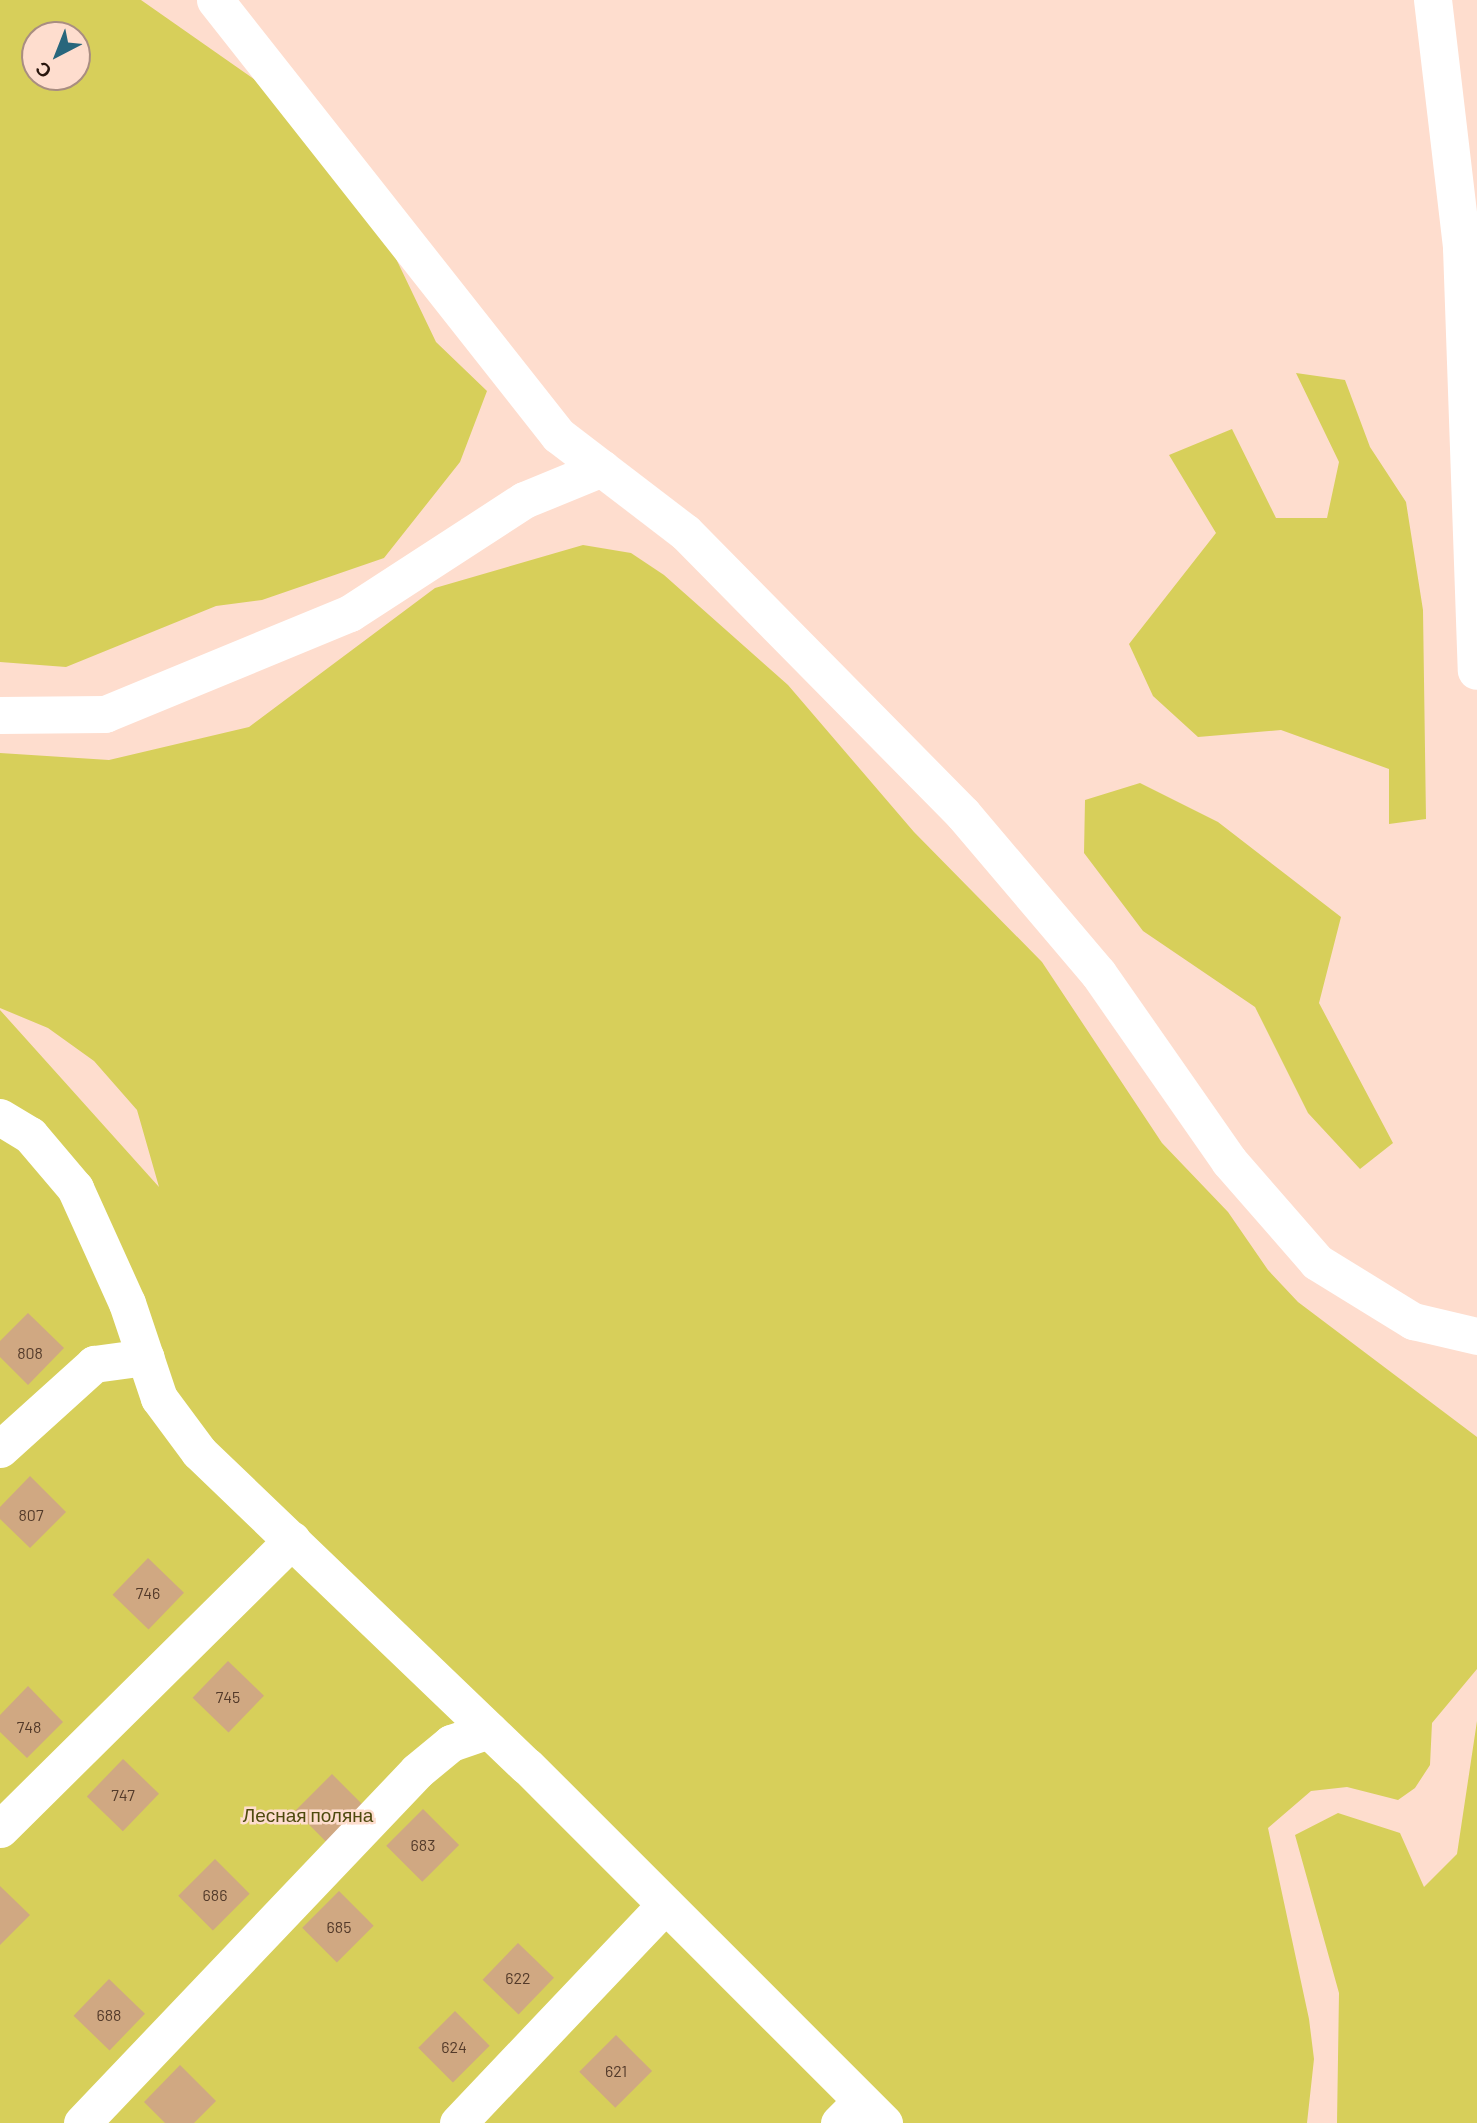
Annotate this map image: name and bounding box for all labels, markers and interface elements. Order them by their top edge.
north arrow [21,21,91,91]
text: С [30,57,56,84]
house number: 808 [17,1343,43,1363]
house number: 807 [19,1505,43,1525]
house number: 746 [136,1583,160,1603]
house number: 745 [216,1687,240,1707]
house number: 748 [17,1717,41,1737]
house number: 747 [111,1785,135,1805]
park label: Лесная поляна [243,1804,373,1826]
house number: 683 [411,1835,435,1855]
house number: 686 [203,1885,227,1905]
house number: 685 [327,1917,351,1937]
house number: 622 [505,1968,531,1988]
house number: 688 [97,2005,121,2025]
house number: 624 [441,2037,467,2057]
house number: 621 [605,2061,627,2081]

